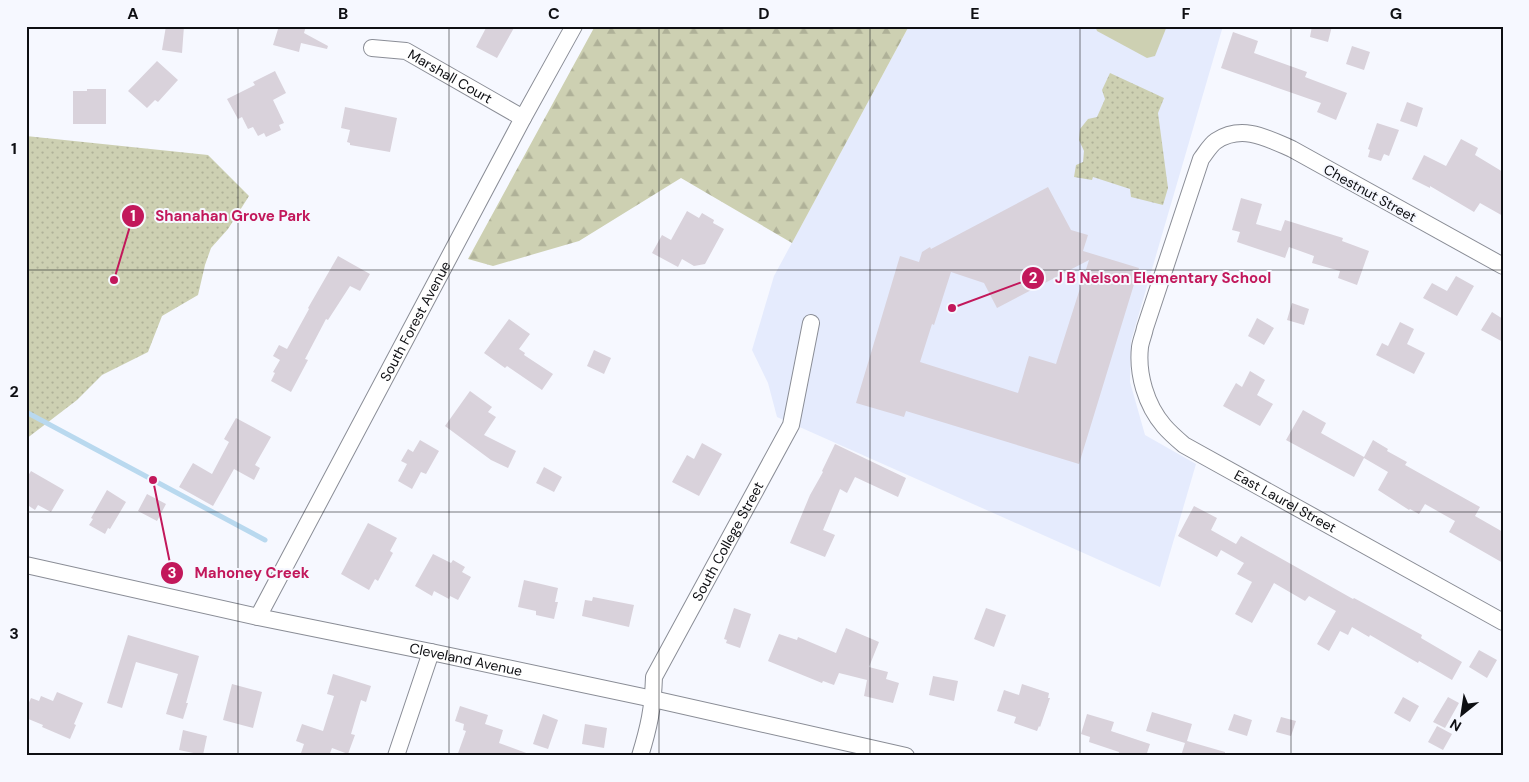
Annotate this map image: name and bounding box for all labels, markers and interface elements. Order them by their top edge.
text: A [127,3,139,24]
text: B [338,3,348,24]
text: C [548,3,560,24]
text: D [758,3,770,24]
text: E [970,3,980,24]
text: F [1182,3,1191,24]
text: G [1390,3,1402,24]
street label: Marshall Court [405,45,496,108]
text: 1 [11,138,17,159]
street label: Chestnut Street [1321,160,1419,226]
callout: Shanahan Grove Park [120,201,321,231]
text: 1 [130,206,136,226]
text: Shanahan Grove Park [155,206,311,226]
street label: South Forest Avenue [376,258,454,384]
callout: J B Nelson Elementary School [1020,263,1282,293]
text: 2 [1029,268,1038,288]
text: J B Nelson Elementary School [1055,268,1271,288]
text: 2 [9,381,19,402]
street label: East Laurel Street [1231,466,1339,537]
street label: South College Street [688,478,768,604]
callout: Mahoney Creek [160,558,320,588]
text: 3 [167,563,177,583]
text: Mahoney Creek [195,563,310,583]
text: 3 [9,623,19,644]
street label: Cleveland Avenue [408,639,524,680]
north arrow [1436,690,1486,740]
text: N [1447,715,1464,736]

